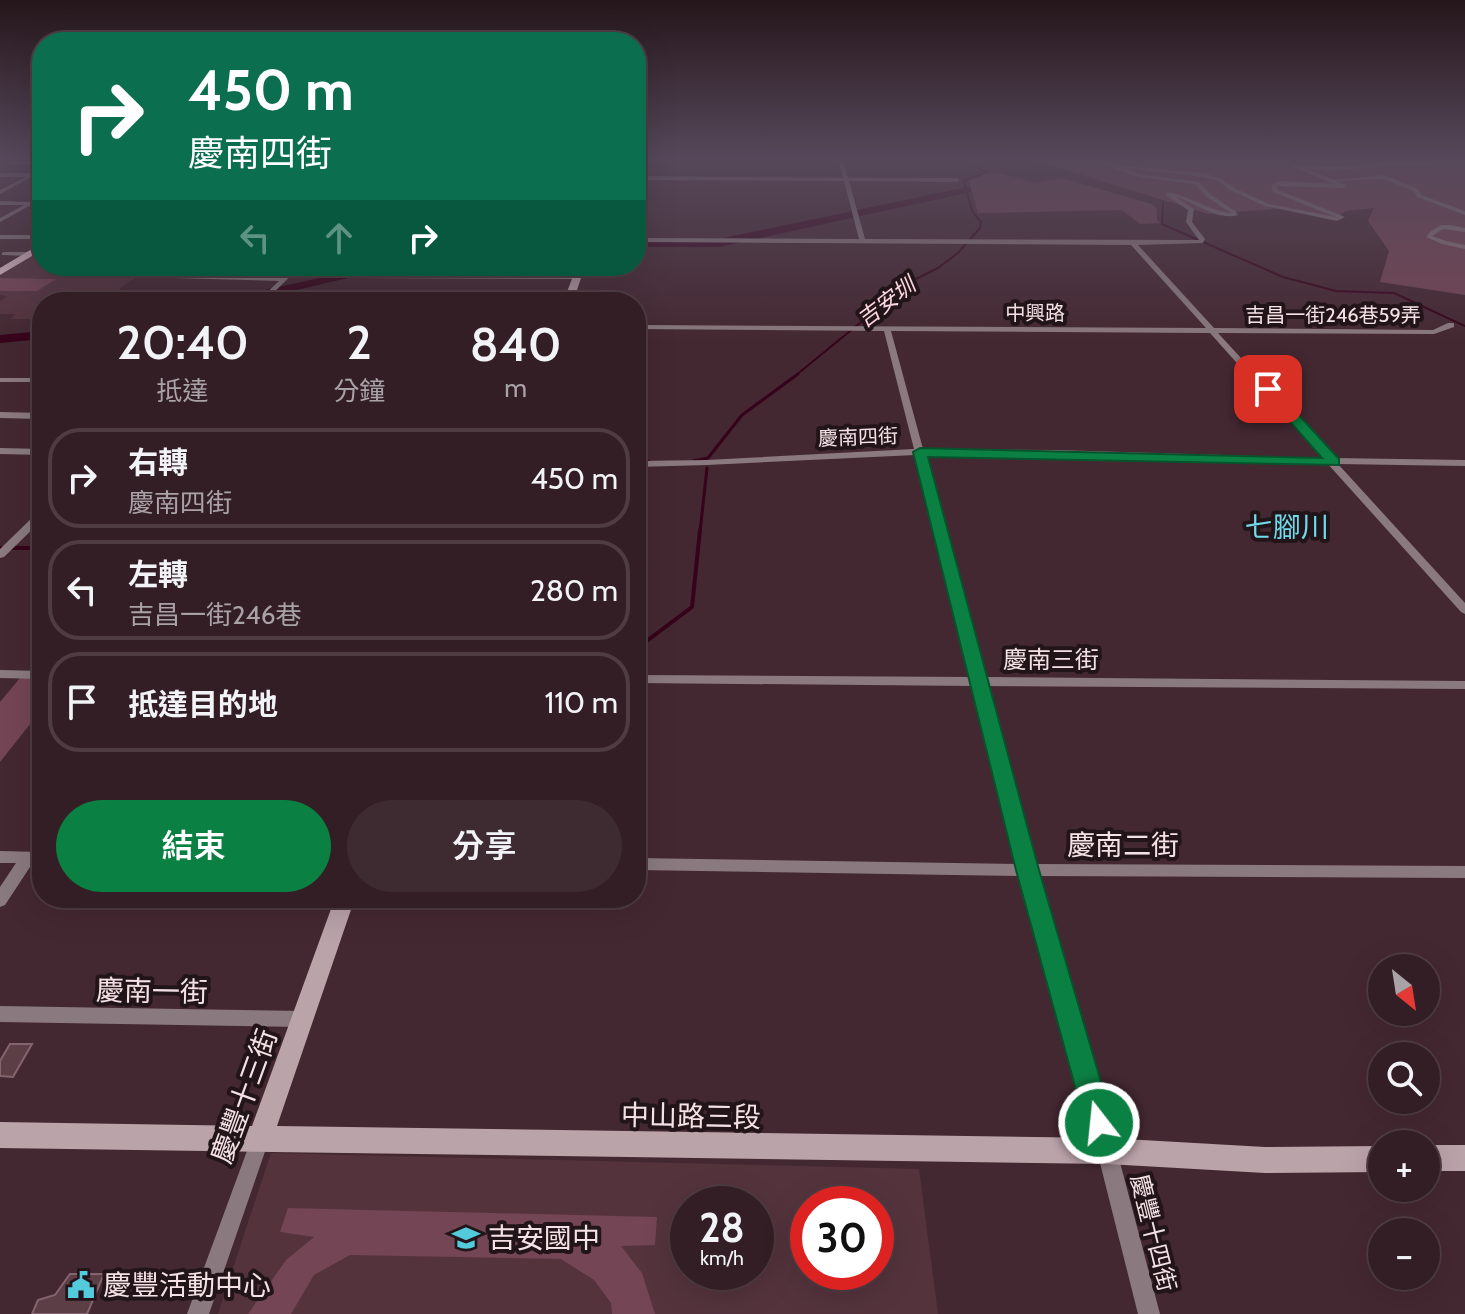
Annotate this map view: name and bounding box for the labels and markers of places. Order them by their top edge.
pin [1234,355,1302,423]
place label: 吉安國中 [488,1221,600,1255]
school or university icon: 吉安國中 [451,1223,481,1253]
place label: 慶豐活動中心 [103,1268,271,1302]
public building icon: 慶豐活動中心 [66,1270,96,1300]

